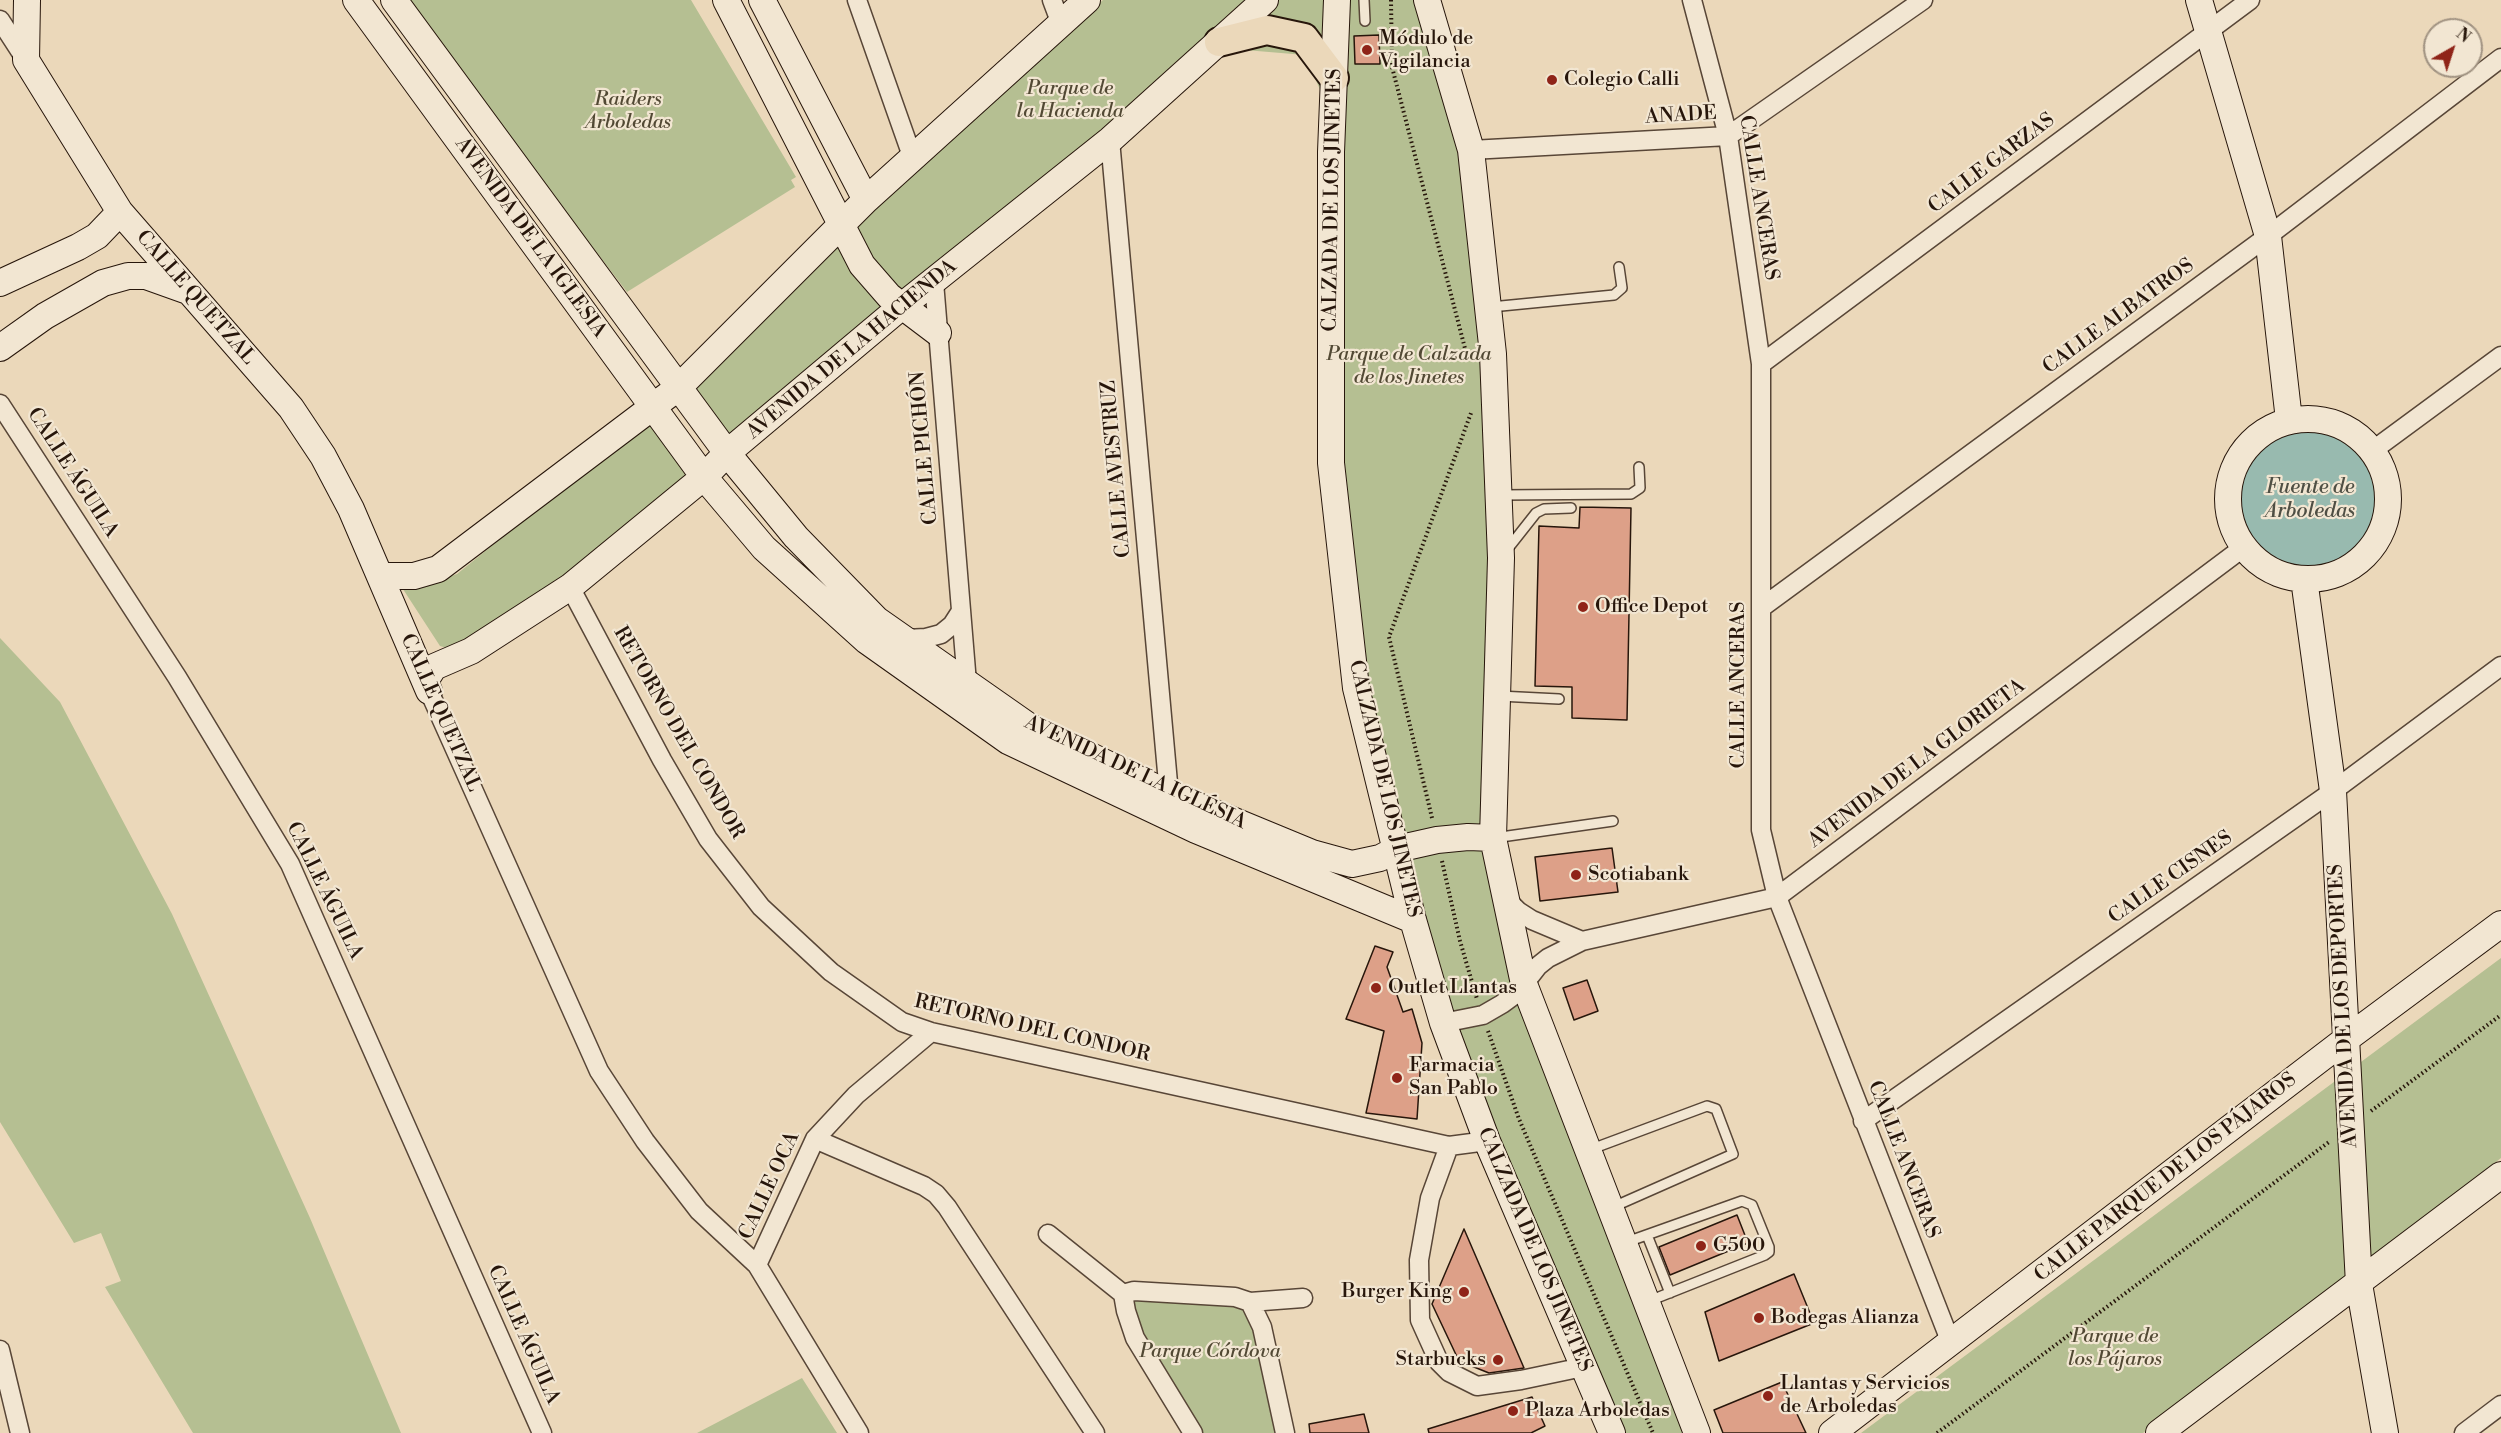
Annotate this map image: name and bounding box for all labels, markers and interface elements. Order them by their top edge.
north arrow [2423,18,2483,78]
text: N [2452,24,2474,47]
place label: Módulo de Vigilancia [1379,27,1473,74]
marker: Módulo de Vigilancia [1360,43,1374,57]
street label: CALZADA DE LOS JINETES [1319,68,1347,332]
place label: Colegio Calli [1564,68,1680,92]
marker: Colegio Calli [1545,73,1559,87]
park label: Parque de la Hacienda [1017,77,1123,124]
park label: Raiders Arboledas [585,88,671,135]
street label: ANADE [1645,102,1717,130]
street label: CALLE GARZAS [1924,109,2060,219]
street label: CALLE ANCERAS [1733,114,1783,282]
street label: AVENIDA DE LA IGLESIA [449,133,611,343]
street label: CALLE QUETZAL [130,226,260,370]
street label: CALLE ALBATROS [2039,254,2199,380]
street label: AVENIDA DE LA HACIENDA [742,255,962,445]
park label: Parque de Calzada de los Jinetes [1327,343,1491,390]
street label: CALLE PICHÓN [906,370,944,526]
street label: CALLE AVESTRUZ [1097,379,1137,559]
street label: CALLE ÁGUILA [21,404,123,542]
water label: Fuente de Arboledas [2265,475,2355,525]
place label: Office Depot [1595,595,1708,619]
marker: Office Depot [1576,600,1590,614]
street label: CALLE ANCERAS [1727,602,1751,768]
street label: RETORNO DEL CONDOR [607,623,749,843]
street label: CALLE QUETZAL [394,631,486,795]
street label: CALZADA DE LOS JINETES [1343,658,1425,920]
street label: AVENIDA DE LA GLORIETA [1804,675,2030,853]
street label: AVENIDA DE LA IGLÉSIA [1020,711,1250,835]
street label: CALLE ÁGUILA [280,818,368,964]
street label: CALLE CISNES [2104,826,2238,930]
place label: Scotiabank [1588,863,1688,887]
street label: AVENIDA DE LOS DEPORTES [2325,863,2363,1149]
marker: Scotiabank [1569,868,1583,882]
place label: Outlet Llantas [1388,976,1517,1000]
marker: Outlet Llantas [1369,981,1383,995]
street label: RETORNO DEL CONDOR [912,990,1152,1068]
place label: Farmacia San Pablo [1409,1054,1498,1101]
street label: CALLE PARQUE DE LOS PÁJAROS [2030,1068,2302,1288]
marker: Farmacia San Pablo [1390,1071,1404,1085]
street label: CALLE ANCERAS [1862,1078,1944,1242]
street label: CALZADA DE LOS JINETES [1472,1124,1596,1376]
street label: CALLE OCA [735,1128,805,1244]
place label: G500 [1713,1234,1765,1258]
marker: G500 [1694,1239,1708,1253]
street label: CALLE ÁGUILA [482,1262,564,1408]
place label: Burger King [1342,1280,1452,1304]
marker: Burger King [1457,1285,1471,1299]
place label: Bodegas Alianza [1771,1306,1919,1330]
marker: Bodegas Alianza [1752,1311,1766,1325]
park label: Parque de los Pájaros [2068,1325,2162,1372]
park label: Parque Córdova [1140,1340,1280,1364]
place label: Starbucks [1396,1348,1486,1372]
marker: Starbucks [1491,1353,1505,1367]
place label: Llantas y Servicios de Arboledas [1780,1372,1950,1419]
marker: Llantas y Servicios de Arboledas [1761,1389,1775,1403]
place label: Plaza Arboledas [1525,1399,1670,1423]
marker: Plaza Arboledas [1506,1404,1520,1418]

